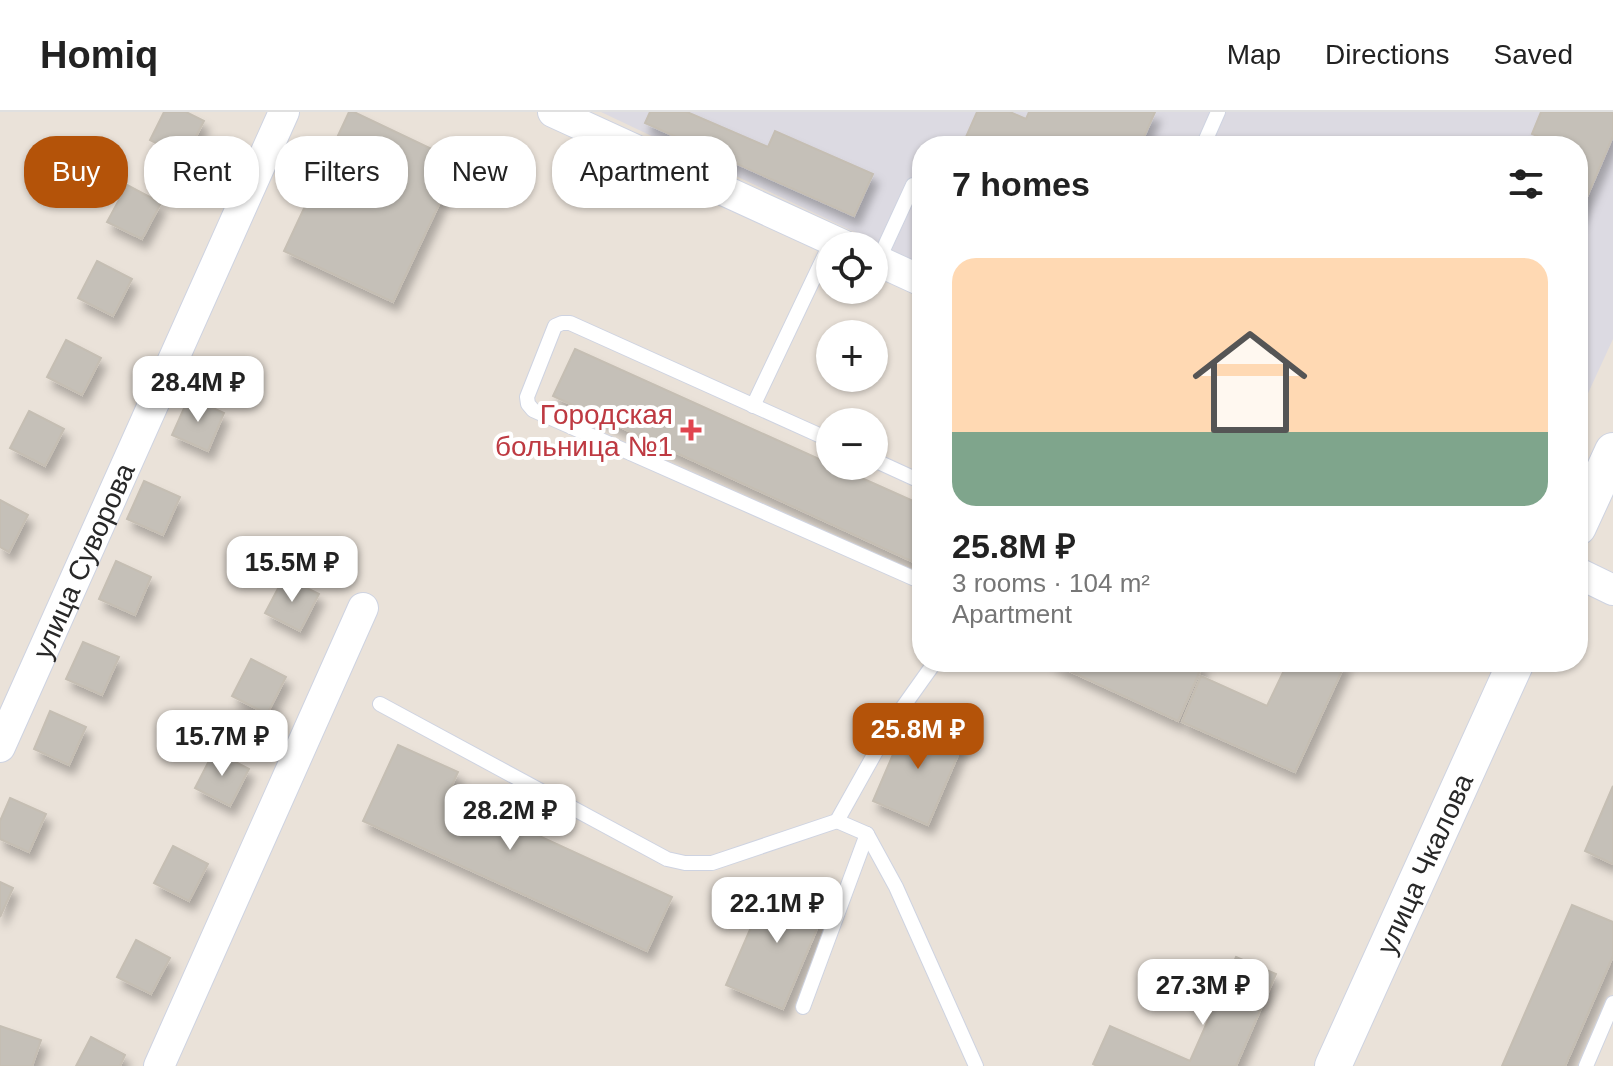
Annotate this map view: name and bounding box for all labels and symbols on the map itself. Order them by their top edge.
pin: 28.4M ₽ [124,356,272,424]
place label: Городская больница №1 [495,399,673,462]
marker: Городская больница №1 [680,419,702,441]
street label: улица Суворова [27,458,141,663]
pin: 15.5M ₽ [218,536,366,604]
pin: 25.8M ₽ [844,703,992,771]
pin: 15.7M ₽ [148,710,296,778]
street label: улица Чкалова [1371,769,1479,959]
pin: 28.2M ₽ [436,784,584,852]
pin: 22.1M ₽ [703,877,851,945]
pin: 27.3M ₽ [1129,959,1277,1027]

